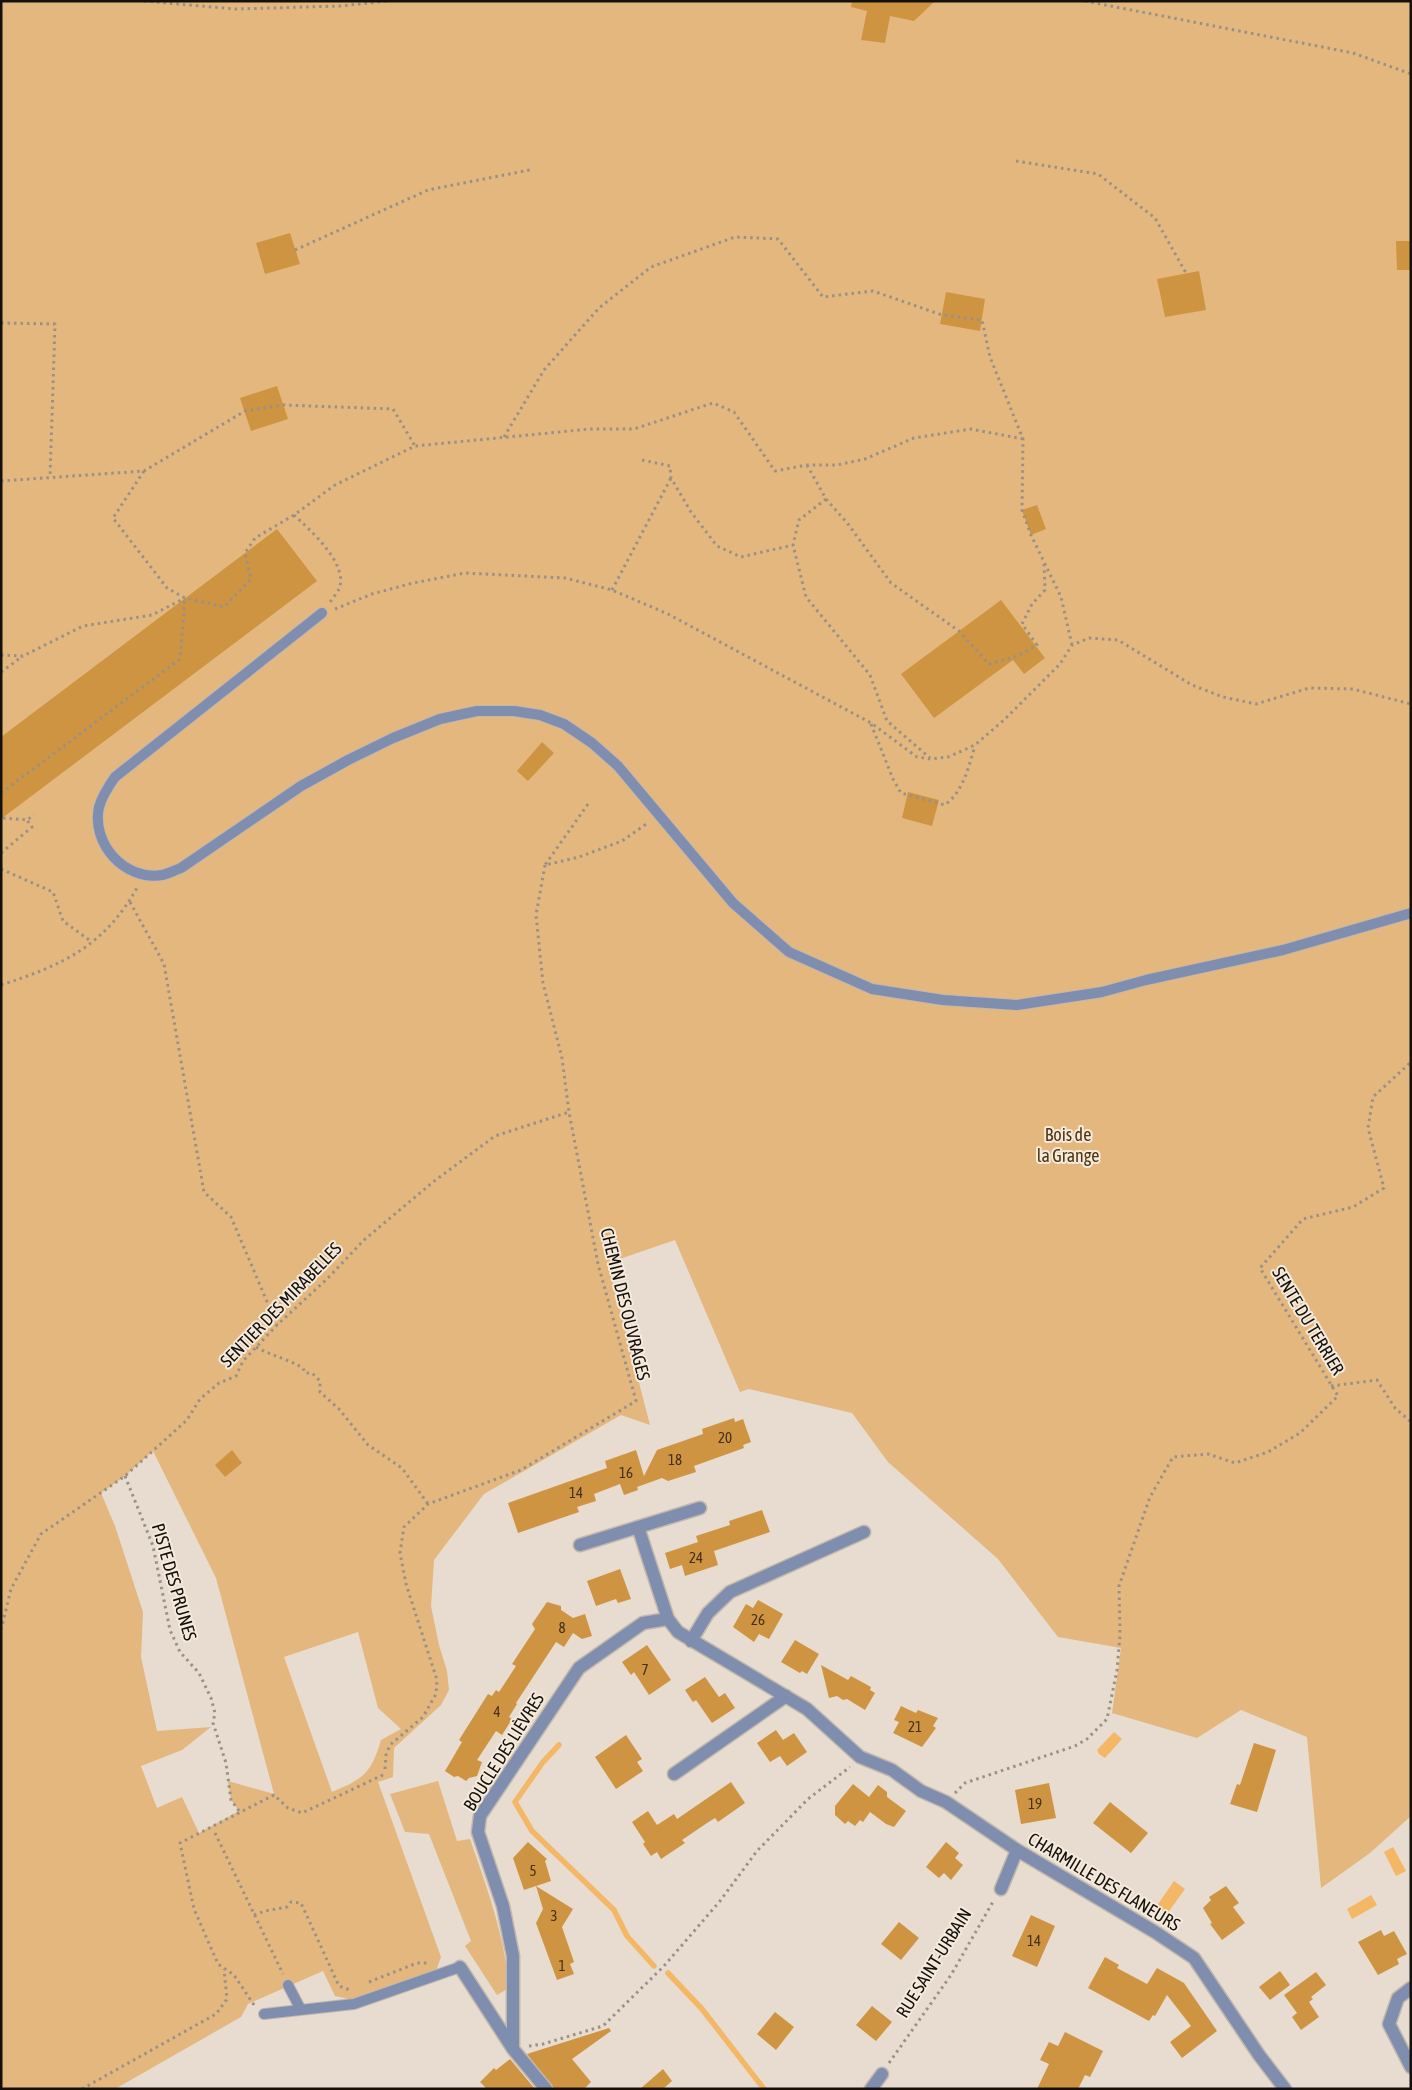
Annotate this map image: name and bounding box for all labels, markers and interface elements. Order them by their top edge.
park label: Bois de la Grange [1037,1124,1099,1166]
street label: CHEMIN DES OUVRAGES [596,1226,655,1383]
street label: SENTIER DES MIRABELLES [216,1238,346,1371]
street label: SENTE DU TERRIER [1268,1263,1349,1378]
house number: 20 [718,1429,732,1446]
house number: 18 [668,1451,682,1468]
house number: 16 [619,1464,633,1481]
house number: 14 [569,1484,583,1501]
street label: PISTE DES PRUNES [148,1521,201,1643]
house number: 24 [689,1549,703,1566]
house number: 26 [751,1611,765,1628]
house number: 8 [558,1619,566,1636]
house number: 7 [641,1661,649,1678]
street label: BOUCLE DES LIÈVRES [459,1689,548,1815]
house number: 4 [493,1703,501,1720]
house number: 21 [908,1718,922,1735]
house number: 19 [1028,1795,1042,1812]
street label: CHARMILLE DES FLANEURS [1025,1828,1184,1935]
house number: 5 [529,1862,537,1879]
street label: RUE SAINT-URBAIN [892,1904,976,2021]
house number: 3 [550,1907,558,1924]
house number: 14 [1027,1932,1041,1949]
house number: 1 [558,1957,566,1974]

